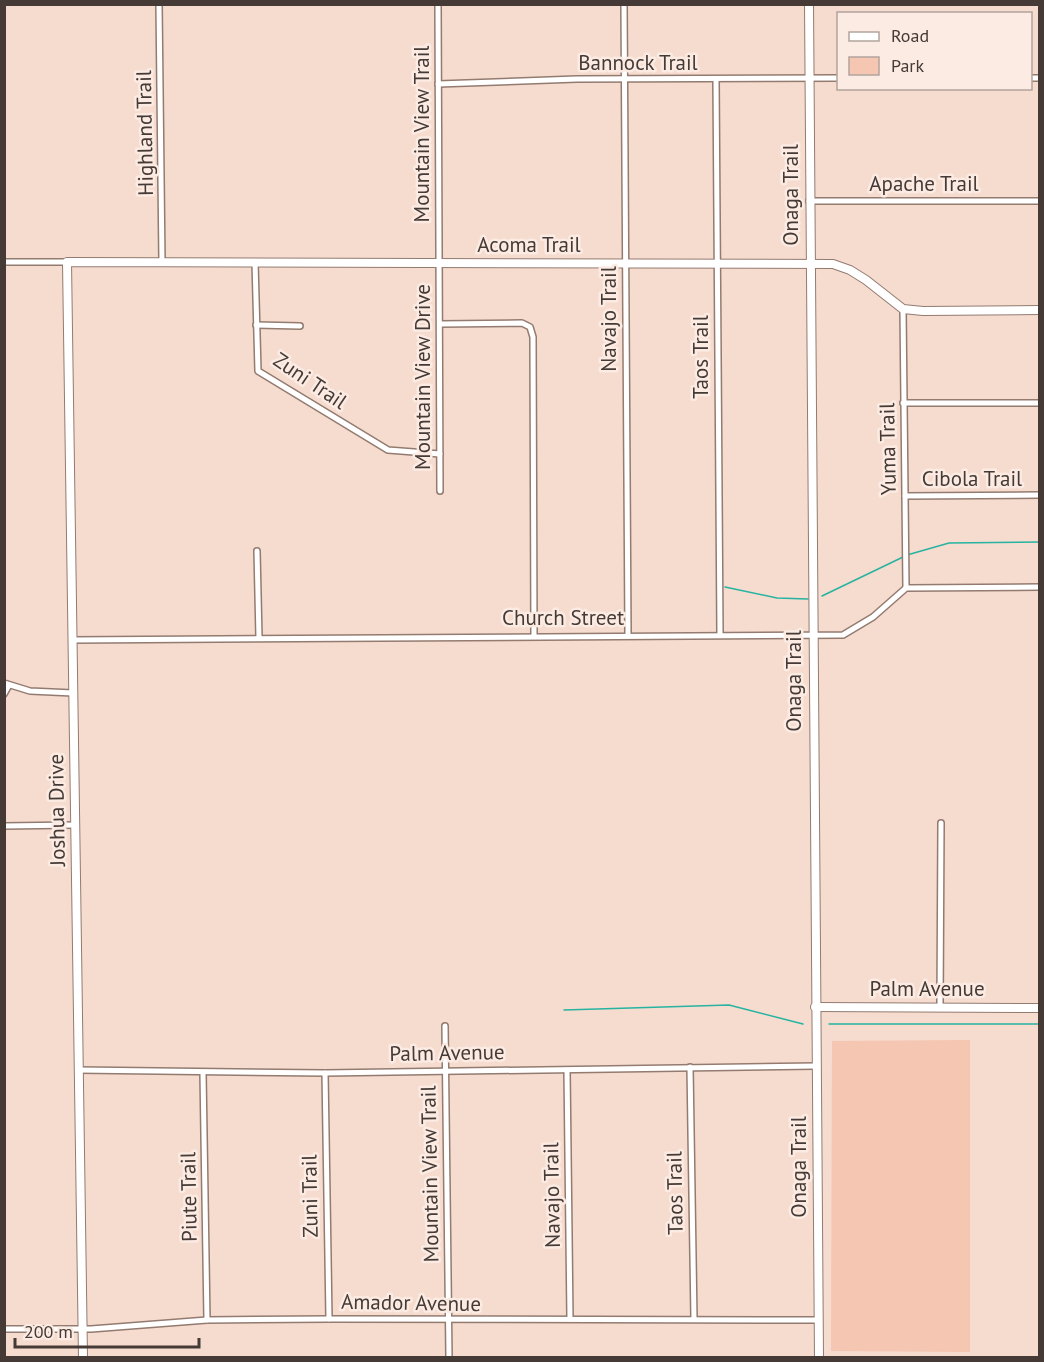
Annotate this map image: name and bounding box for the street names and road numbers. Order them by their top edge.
street label: Mountain View Trail [408,46,435,222]
street label: Bannock Trail [578,49,698,76]
street label: Highland Trail [130,70,159,196]
street label: Onaga Trail [777,144,804,246]
street label: Apache Trail [869,170,979,197]
street label: Acoma Trail [477,231,581,258]
street label: Navajo Trail [595,266,622,372]
street label: Mountain View Drive [409,284,436,470]
street label: Taos Trail [687,315,714,399]
street label: Zuni Trail [268,346,352,415]
street label: Yuma Trail [873,402,902,496]
street label: Cibola Trail [922,465,1022,492]
street label: Church Street [502,604,624,631]
street label: Onaga Trail [780,630,807,732]
street label: Joshua Drive [42,754,71,867]
street label: Palm Avenue [869,975,985,1002]
street label: Palm Avenue [389,1038,505,1067]
street label: Mountain View Trail [414,1085,445,1263]
street label: Onaga Trail [785,1116,812,1218]
street label: Navajo Trail [537,1142,566,1248]
street label: Taos Trail [660,1151,689,1235]
street label: Piute Trail [174,1152,203,1242]
street label: Zuni Trail [295,1154,324,1238]
street label: Amador Avenue [341,1288,481,1317]

